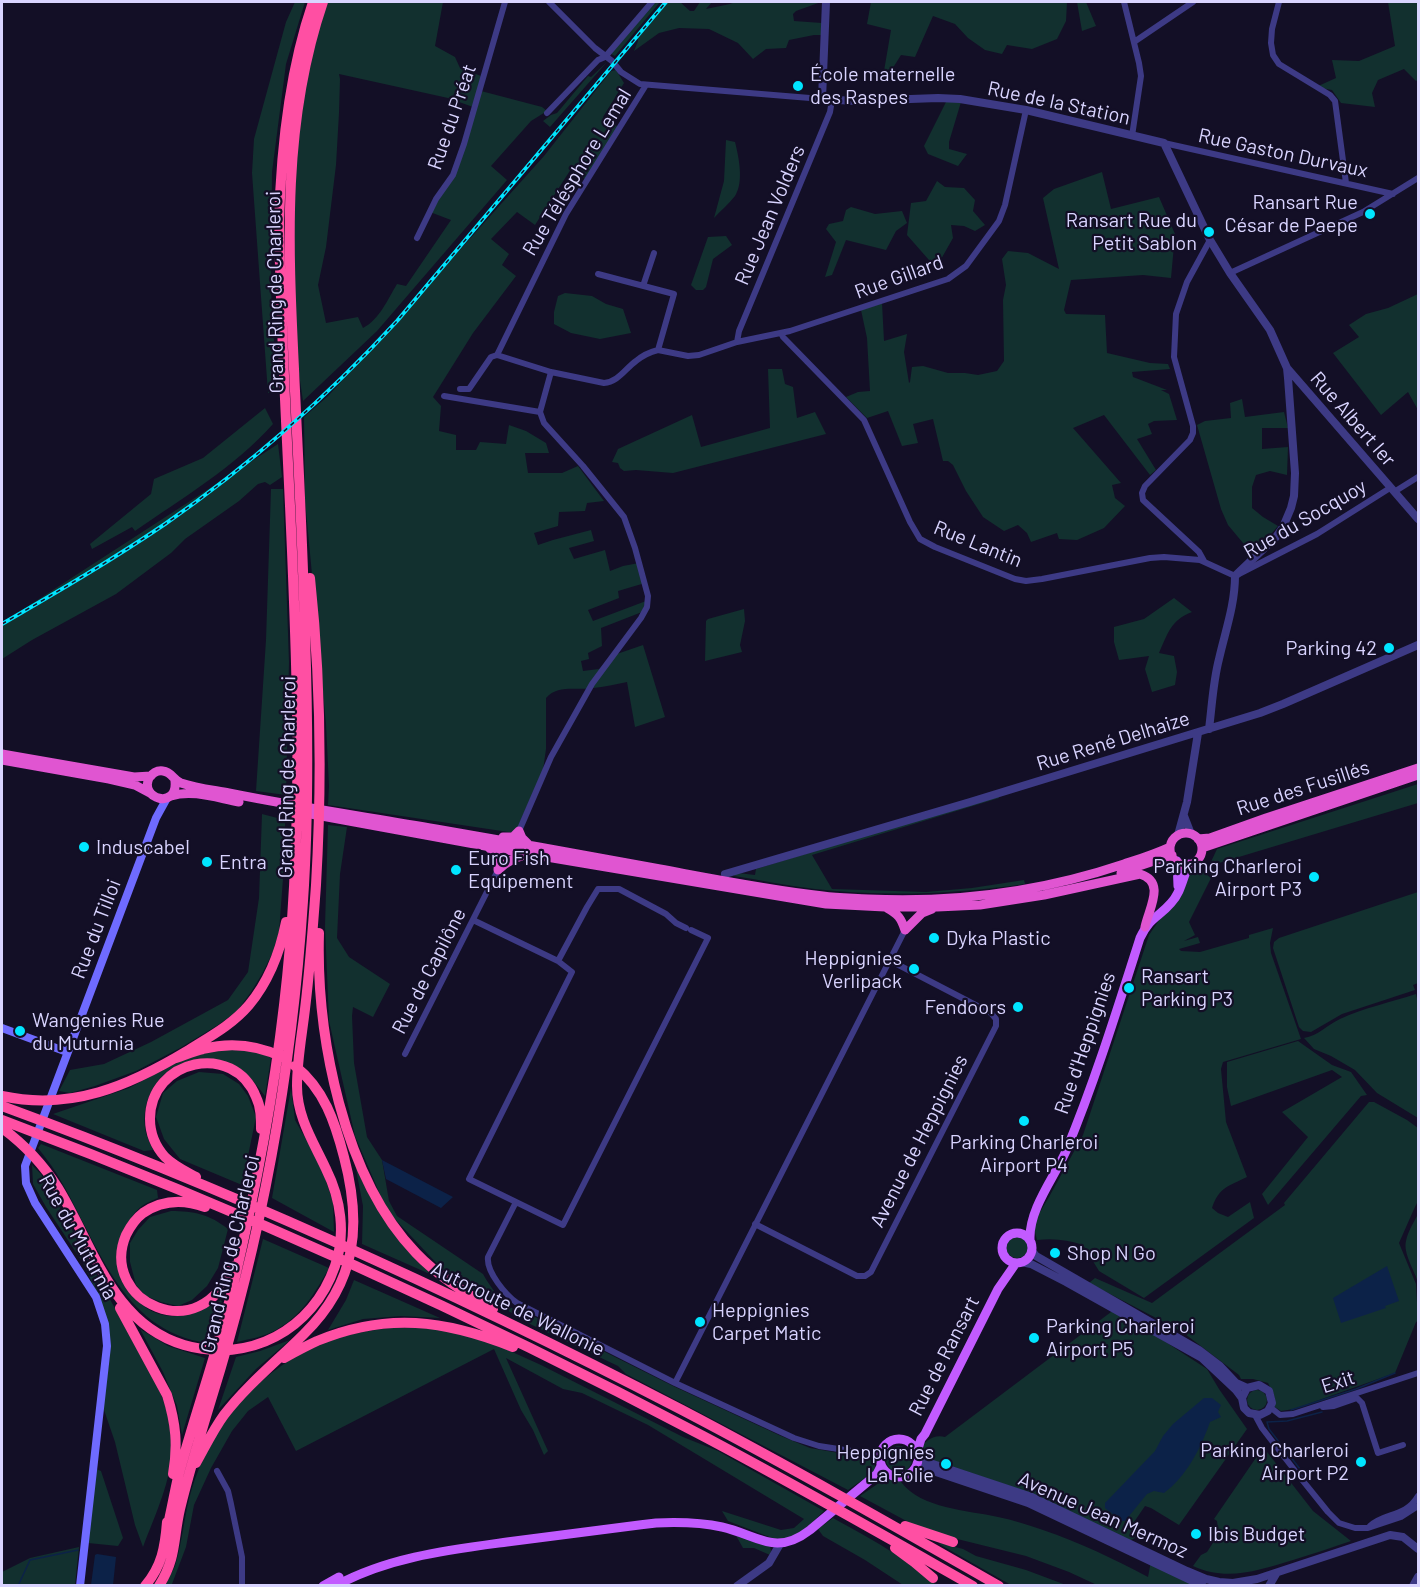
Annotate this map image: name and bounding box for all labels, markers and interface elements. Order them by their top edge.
street label: Rue du Préat [423,61,481,173]
place label: École maternelle des Raspes [810,62,955,109]
street label: Rue de la Station [986,76,1132,130]
marker: École maternelle des Raspes [791,79,805,93]
street label: Rue Télésphore Lemal [518,84,636,260]
street label: Rue Gaston Durvaux [1196,123,1370,183]
street label: Rue Jean Volders [730,142,810,288]
place label: Ransart Rue César de Paepe [1224,190,1358,237]
street label: Grand Ring de Charleroi [261,191,289,393]
marker: Ransart Rue César de Paepe [1363,207,1377,221]
place label: Ransart Rue du Petit Sablon [1066,208,1197,255]
marker: Ransart Rue du Petit Sablon [1202,225,1216,239]
street label: Rue Gillard [851,250,947,304]
street label: Rue Albert Ier [1305,367,1401,471]
street label: Rue du Socquoy [1239,474,1371,564]
street label: Rue Lantin [930,515,1026,573]
place label: Parking 42 [1285,636,1377,660]
marker: Parking 42 [1382,641,1396,655]
street label: Grand Ring de Charleroi [273,676,301,878]
street label: Rue René Delhaize [1033,706,1193,776]
street label: Rue des Fusillés [1233,755,1373,821]
place label: Induscabel [96,835,190,859]
marker: Induscabel [77,840,91,854]
place label: Euro Fish Equipement [468,846,574,893]
place label: Entra [219,850,267,874]
place label: Parking Charleroi Airport P3 [1153,854,1302,901]
marker: Entra [200,855,214,869]
marker: Euro Fish Equipement [449,863,463,877]
marker: Parking Charleroi Airport P3 [1307,870,1321,884]
street label: Rue du Tilloi [66,876,126,982]
street label: Rue de Capilône [387,904,471,1038]
place label: Dyka Plastic [946,926,1051,950]
marker: Dyka Plastic [927,931,941,945]
place label: Heppignies Verlipack [804,946,902,993]
marker: Heppignies Verlipack [907,962,921,976]
place label: Ransart Parking P3 [1141,964,1233,1011]
street label: Rue d'Heppignies [1049,969,1121,1117]
marker: Ransart Parking P3 [1122,981,1136,995]
place label: Fendoors [925,995,1006,1019]
marker: Fendoors [1011,1000,1025,1014]
place label: Wangenies Rue du Muturnia [32,1008,165,1055]
marker: Wangenies Rue du Muturnia [13,1024,27,1038]
street label: Avenue de Heppignies [865,1051,973,1231]
marker: Parking Charleroi Airport P4 [1017,1114,1031,1128]
place label: Parking Charleroi Airport P4 [950,1130,1098,1177]
street label: Grand Ring de Charleroi [196,1153,264,1355]
street label: Rue du Muturnia [34,1170,122,1304]
place label: Shop N Go [1067,1241,1156,1265]
marker: Shop N Go [1048,1246,1062,1260]
street label: Autoroute de Wallonie [427,1257,609,1361]
street label: Rue de Ransart [904,1292,984,1420]
place label: Heppignies Carpet Matic [712,1298,821,1345]
place label: Parking Charleroi Airport P5 [1046,1314,1195,1361]
marker: Heppignies Carpet Matic [693,1315,707,1329]
marker: Parking Charleroi Airport P5 [1027,1331,1041,1345]
street label: Exit [1318,1365,1358,1399]
place label: Parking Charleroi Airport P2 [1200,1438,1349,1485]
place label: Heppignies La Folie [836,1440,934,1487]
marker: Parking Charleroi Airport P2 [1354,1455,1368,1469]
marker: Heppignies La Folie [939,1457,953,1471]
street label: Avenue Jean Mermoz [1014,1467,1192,1563]
place label: Ibis Budget [1208,1522,1305,1546]
marker: Ibis Budget [1189,1527,1203,1541]

